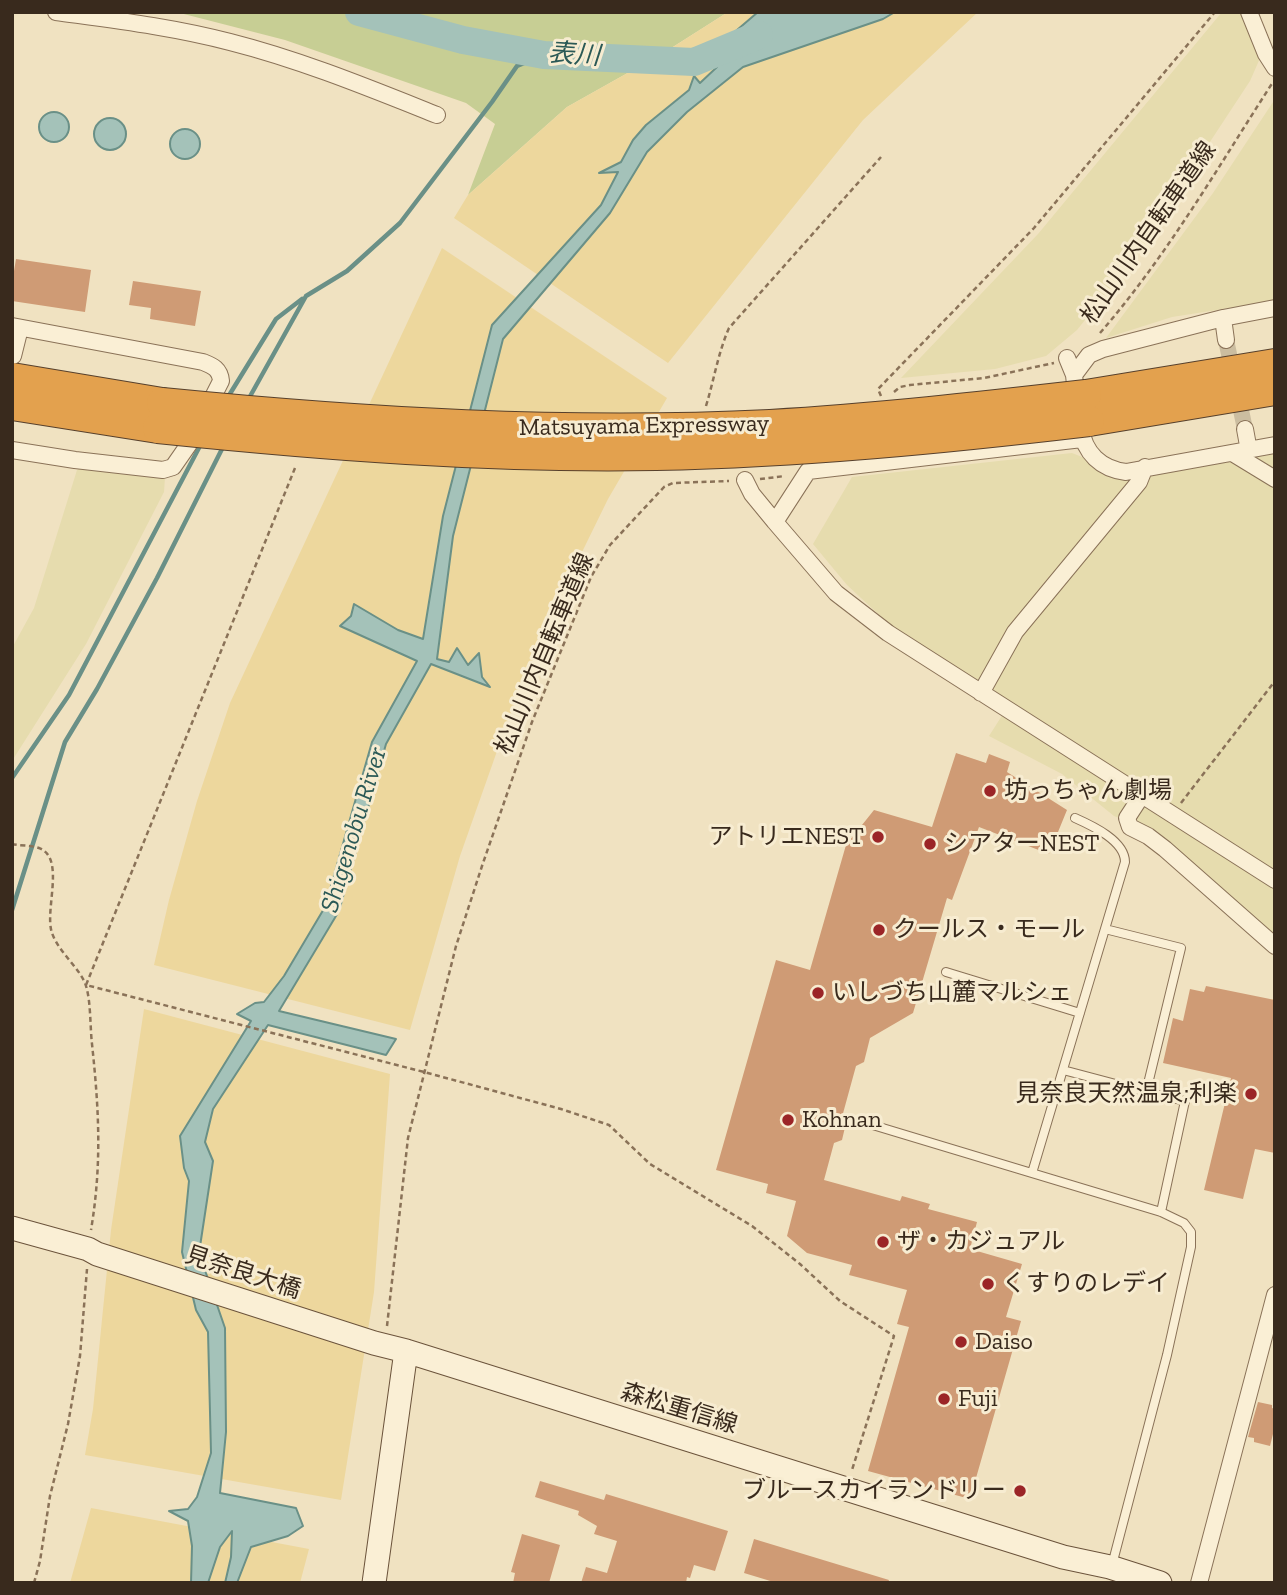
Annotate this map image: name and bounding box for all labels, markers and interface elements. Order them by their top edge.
water label: 表川 [547,38,601,72]
street label: 松山川内自転車道線 [1075,136,1223,330]
street label: Matsuyama Expressway [519,409,769,443]
street label: 松山川内自転車道線 [490,549,600,759]
water label: Shigenobu River [314,744,394,916]
place label: 坊っちゃん劇場 [1004,777,1172,805]
marker: 坊っちゃん劇場 [982,783,998,799]
place label: アトリエNEST [709,823,864,851]
marker: アトリエNEST [870,829,886,845]
place label: シアターNEST [944,830,1099,858]
marker: シアターNEST [922,836,938,852]
place label: クールス・モール [893,916,1085,944]
marker: クールス・モール [871,922,887,938]
place label: いしづち山麓マルシェ [832,979,1072,1007]
marker: いしづち山麓マルシェ [810,985,826,1001]
place label: 見奈良天然温泉;利楽 [1015,1080,1237,1108]
marker: 見奈良天然温泉;利楽 [1243,1086,1259,1102]
place label: Kohnan [802,1106,882,1134]
marker: Kohnan [780,1112,796,1128]
place label: ザ・カジュアル [897,1228,1065,1256]
marker: ザ・カジュアル [875,1234,891,1250]
street label: 見奈良大橋 [181,1241,305,1305]
place label: くすりのレデイ [1002,1270,1170,1298]
marker: くすりのレデイ [980,1276,996,1292]
place label: Daiso [975,1328,1033,1356]
marker: Daiso [953,1334,969,1350]
street label: 森松重信線 [617,1378,741,1440]
place label: Fuji [958,1385,998,1413]
marker: Fuji [936,1391,952,1407]
place label: ブルースカイランドリー [742,1477,1006,1505]
marker: ブルースカイランドリー [1012,1483,1028,1499]

